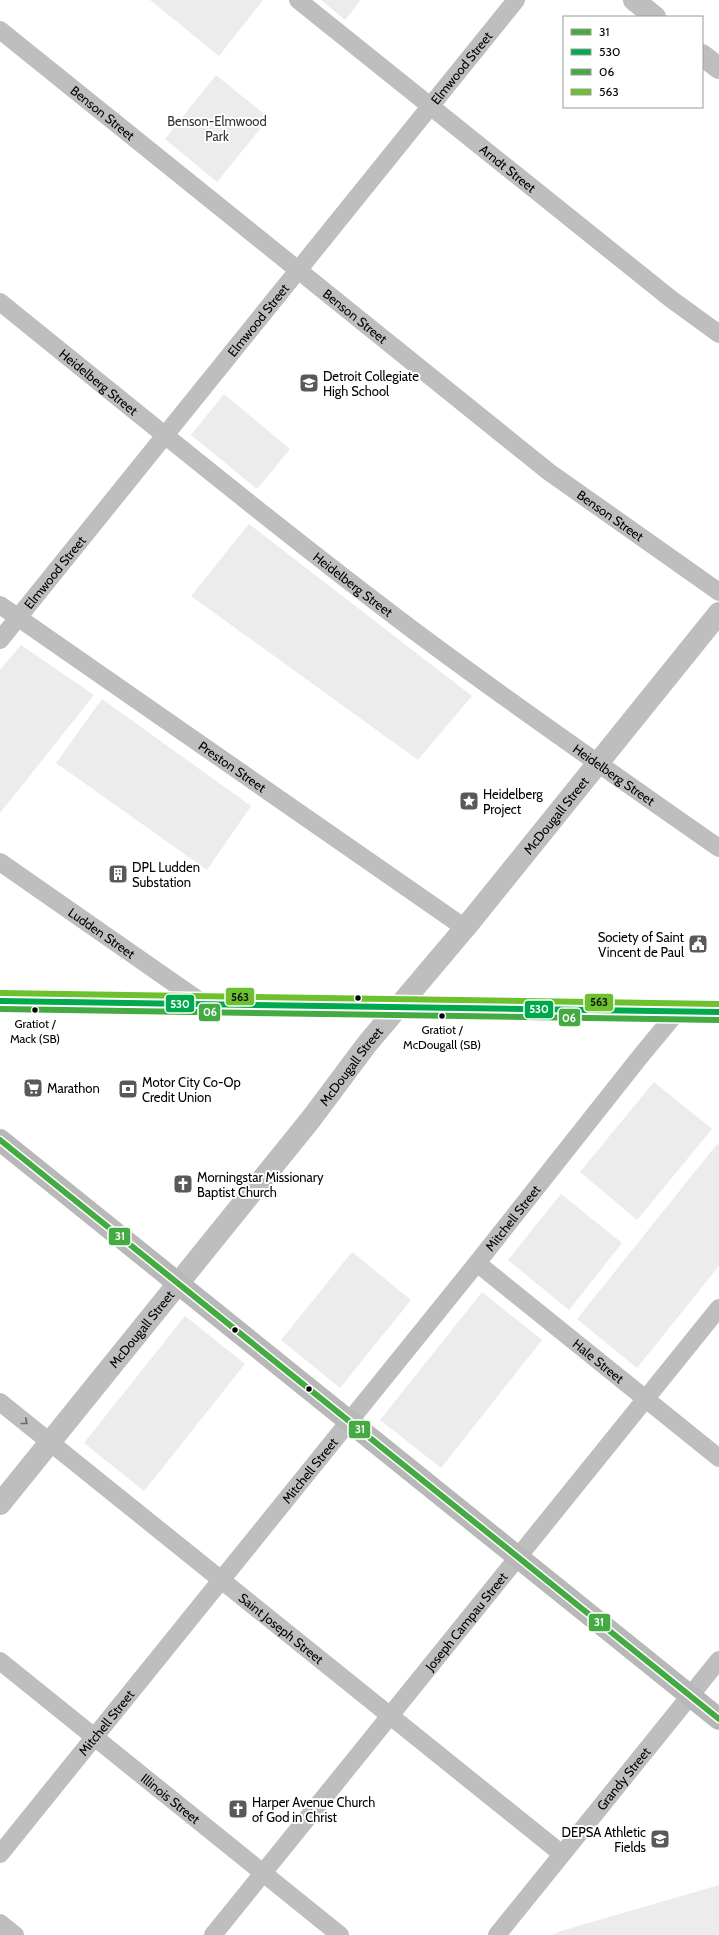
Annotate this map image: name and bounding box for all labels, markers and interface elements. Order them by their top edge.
legend [563,16,703,108]
text: 31 [599,24,609,39]
street label: Elmwood Street [427,28,496,107]
text: 530 [599,44,620,59]
text: 06 [599,64,614,79]
street label: Benson Street [67,82,139,144]
text: 563 [599,84,619,99]
park label: Benson-Elmwood Park [167,113,267,144]
street label: Arndt Street [477,141,540,196]
street label: Elmwood Street [224,280,292,360]
street label: Benson Street [320,285,391,347]
street label: Heidelberg Street [56,345,142,419]
place label: Detroit Collegiate High School [323,368,419,399]
school or university icon: Detroit Collegiate High School [298,372,320,394]
street label: Benson Street [574,486,647,545]
street label: Elmwood Street [20,532,89,612]
street label: Heidelberg Street [310,548,397,620]
street label: Preston Street [196,737,270,796]
street label: Heidelberg Street [570,740,658,809]
street label: McDougall Street [520,773,592,857]
place label: Heidelberg Project [483,786,543,818]
place icon: Heidelberg Project [458,790,480,812]
place label: DPL Ludden Substation [132,859,200,890]
building icon: DPL Ludden Substation [107,863,129,885]
street label: Ludden Street [65,904,139,962]
place label: Society of Saint Vincent de Paul [598,929,685,960]
public building icon: Society of Saint Vincent de Paul [687,933,709,955]
line badge: 563 [225,987,255,1006]
text: 563 [231,990,249,1004]
unlabelled marker [353,993,363,1003]
line badge: 563 [584,993,614,1012]
line badge: 530 [165,994,195,1013]
text: 563 [590,995,608,1009]
text: 530 [170,997,190,1011]
line badge: 530 [524,1000,554,1019]
text: 530 [529,1002,549,1016]
line badge: 06 [198,1003,221,1022]
marker: Gratiot / Mack (SB) [30,1005,40,1015]
text: 06 [203,1005,217,1019]
line badge: 06 [558,1008,581,1027]
marker: Gratiot / McDougall (SB) [437,1011,447,1021]
text: 06 [562,1011,576,1025]
place label: Gratiot / Mack (SB) [10,1016,60,1046]
place label: Gratiot / McDougall (SB) [403,1022,481,1052]
street label: McDougall Street [316,1023,386,1109]
place label: Motor City Co-Op Credit Union [142,1074,241,1105]
supermarket icon: Marathon [22,1077,44,1099]
bank icon: Motor City Co-Op Credit Union [117,1078,139,1100]
place label: Marathon [47,1080,100,1096]
place label: Morningstar Missionary Baptist Church [197,1169,324,1200]
church icon: Morningstar Missionary Baptist Church [172,1173,194,1195]
street label: Mitchell Street [482,1181,544,1254]
line badge: 31 [108,1227,131,1246]
text: 31 [115,1229,125,1243]
street label: McDougall Street [105,1287,178,1371]
unlabelled marker [230,1325,240,1335]
street label: Hale Street [570,1335,628,1387]
unlabelled marker [304,1384,314,1394]
one-way arrow [20,1417,27,1424]
line badge: 31 [348,1420,371,1439]
text: 31 [355,1422,365,1436]
street label: Mitchell Street [278,1434,341,1506]
street label: Joseph Campau Street [421,1568,511,1675]
street label: Saint Joseph Street [236,1589,327,1667]
line badge: 31 [588,1613,611,1632]
text: 31 [594,1615,604,1629]
street label: Mitchell Street [75,1686,138,1759]
street label: Grandy Street [593,1743,654,1813]
street label: Illinois Street [138,1770,204,1827]
place label: Harper Avenue Church of God in Christ [252,1794,375,1825]
church icon: Harper Avenue Church of God in Christ [227,1798,249,1820]
place label: DEPSA Athletic Fields [562,1824,647,1855]
school or university icon: DEPSA Athletic Fields [649,1828,671,1850]

